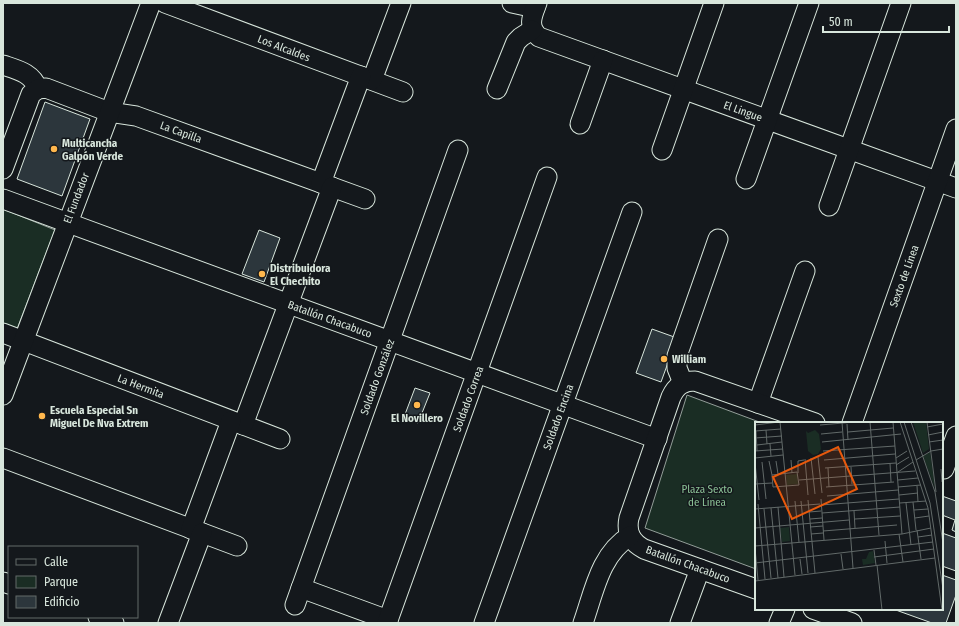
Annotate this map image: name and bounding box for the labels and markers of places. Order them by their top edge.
place label: Multicancha Galpón Verde [62,137,124,163]
marker: Multicancha Galpón Verde [49,144,59,154]
place label: Distribuidora El Chechito [270,262,331,288]
marker: Distribuidora El Chechito [257,269,267,279]
place label: William [672,353,706,366]
marker: William [659,354,669,364]
marker: El Novillero [412,400,422,410]
place label: Escuela Especial Sn Miguel De Nva Extrem [50,404,148,430]
marker: Escuela Especial Sn Miguel De Nva Extrem [37,411,47,421]
place label: El Novillero [391,412,443,425]

